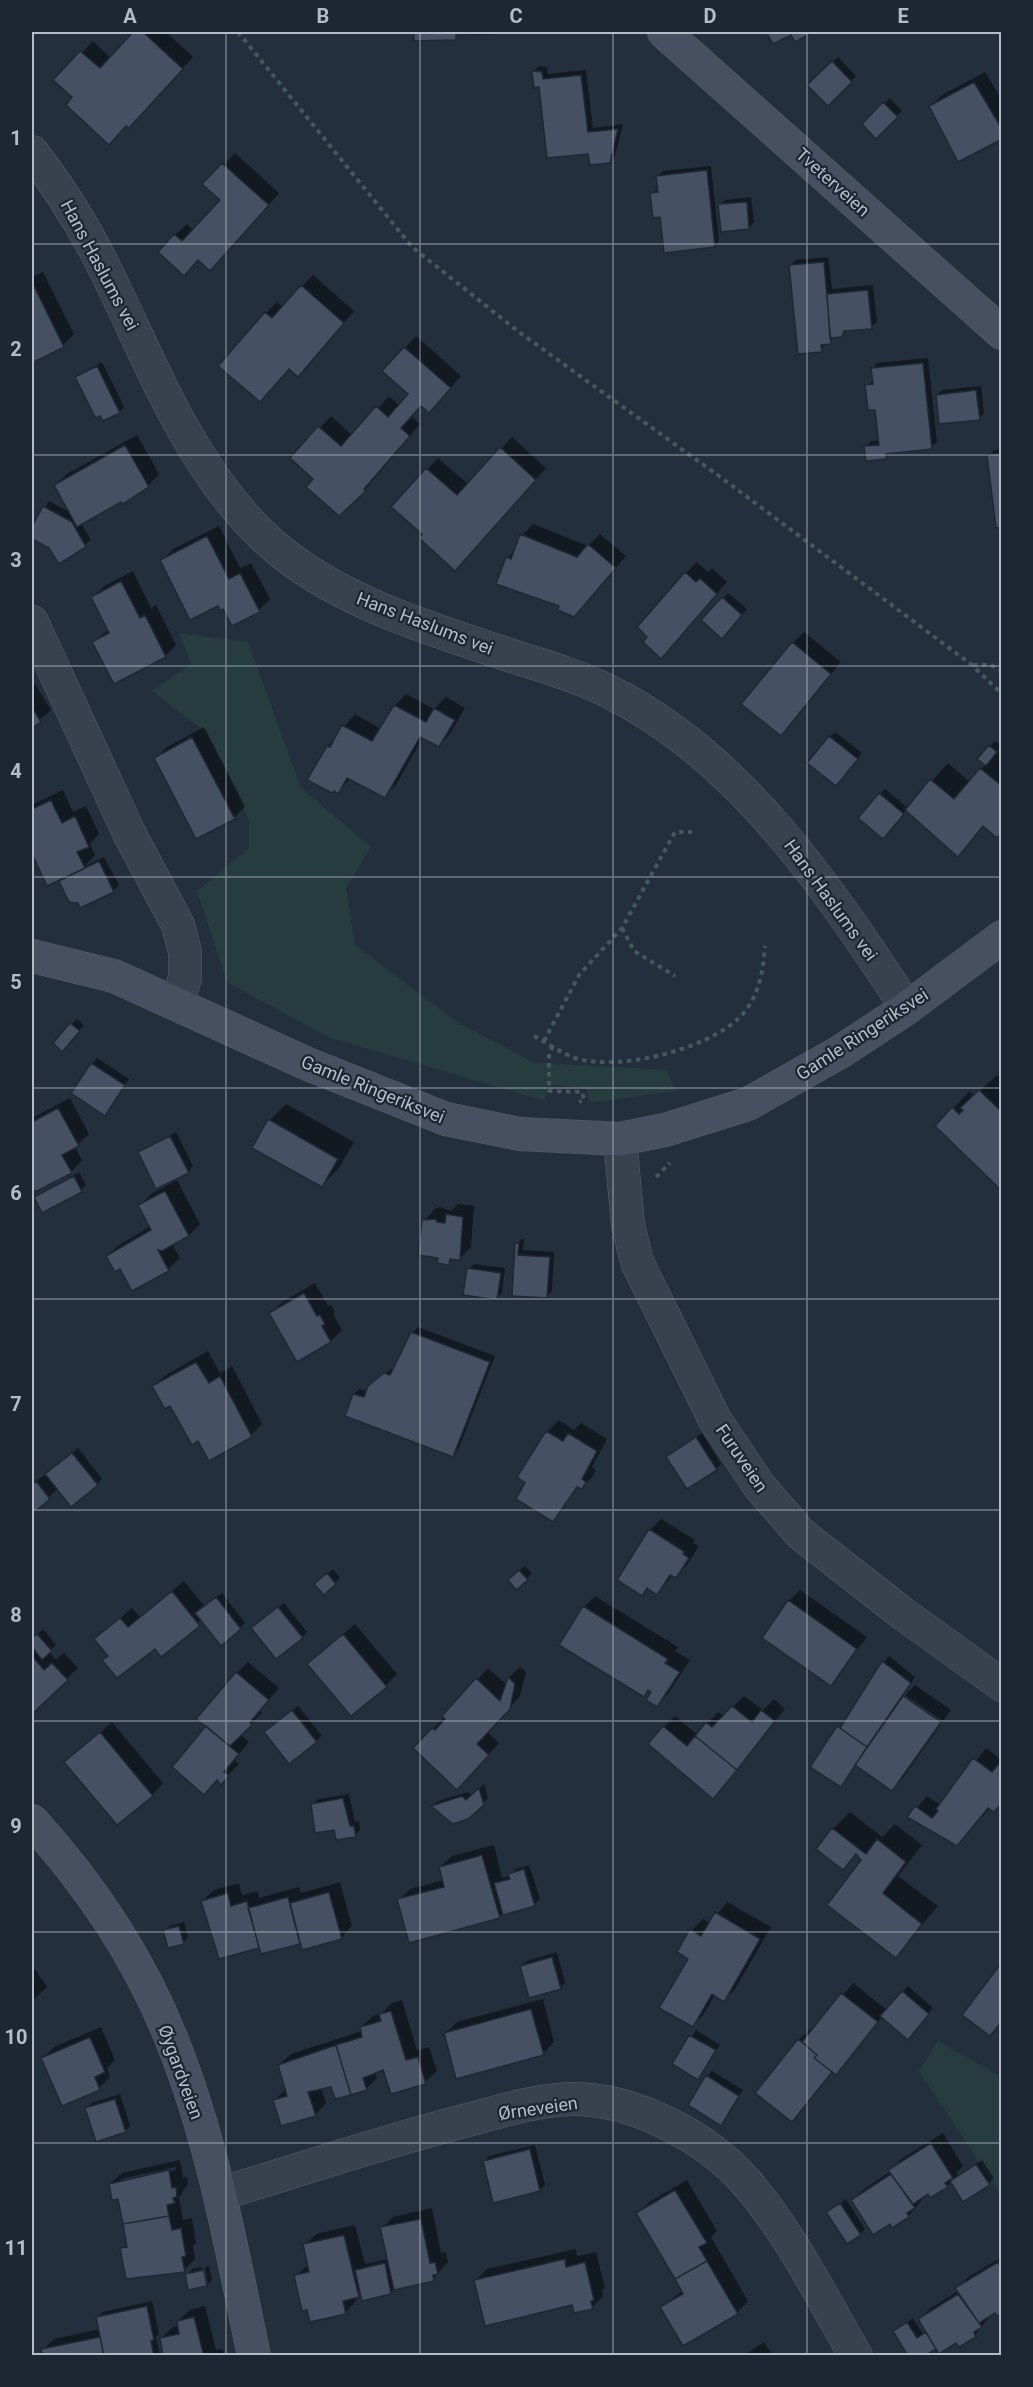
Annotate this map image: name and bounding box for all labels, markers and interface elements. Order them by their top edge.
text: A [123,4,137,28]
text: B [317,4,329,28]
text: C [509,4,523,28]
text: D [704,4,717,28]
text: E [897,4,909,28]
text: 1 [10,126,22,150]
street label: Tveterveien [792,143,874,221]
street label: Hans Haslums vei [57,196,143,334]
text: 2 [10,337,22,361]
text: 3 [10,548,22,572]
street label: Hans Haslums vei [354,587,496,659]
text: 4 [10,759,22,783]
street label: Hans Haslums vei [780,835,882,965]
text: 5 [10,970,22,994]
street label: Gamle Ringeriksvei [792,984,932,1084]
street label: Gamle Ringeriksvei [298,1051,448,1127]
text: 6 [10,1181,22,1205]
text: 7 [10,1392,22,1416]
street label: Furuveien [712,1420,772,1496]
text: 8 [10,1603,22,1627]
text: 9 [10,1814,22,1838]
street label: Øygardveien [154,2022,208,2122]
text: 10 [5,2025,27,2049]
street label: Ørneveien [497,2092,579,2124]
text: 11 [5,2236,27,2260]

